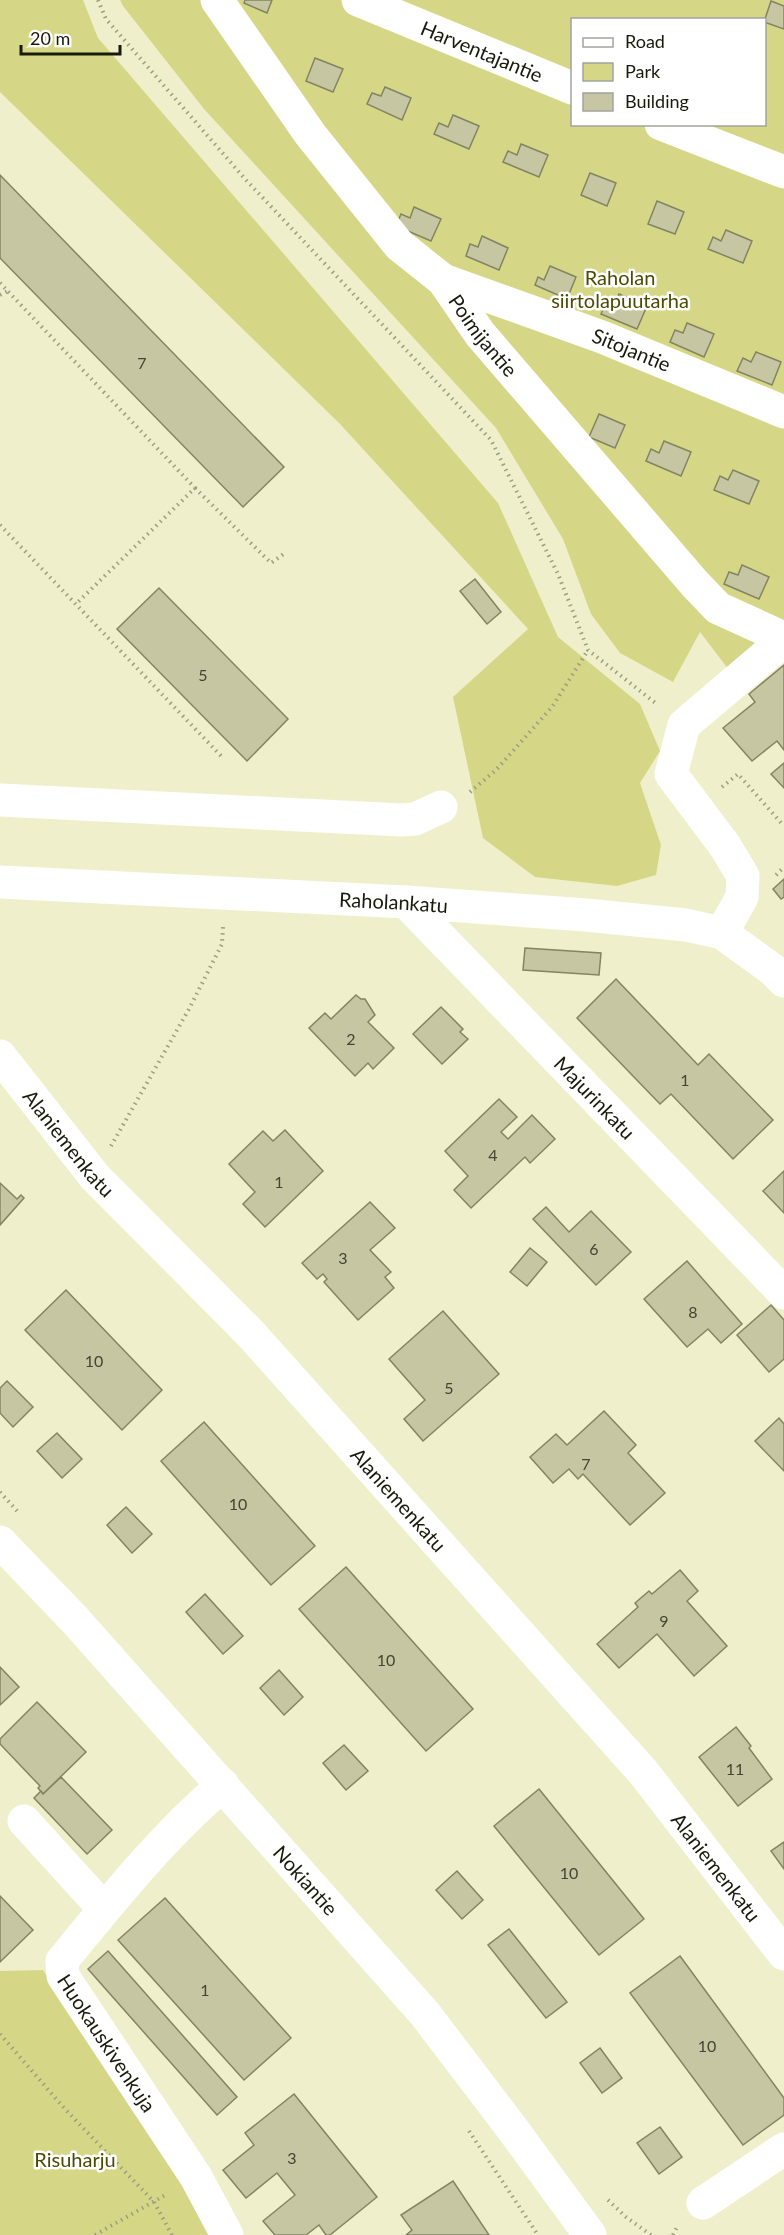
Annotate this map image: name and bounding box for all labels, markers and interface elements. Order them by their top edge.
street label: Harventajantie [417,15,546,87]
scale bar [21,18,120,56]
legend [571,18,766,126]
text: 20 m [30,27,70,49]
text: Road [625,30,665,52]
text: Park [625,60,661,82]
text: Building [625,90,689,112]
park label: Raholan siirtolapuutarha [551,265,689,312]
street label: Poimijantie [444,289,523,381]
street label: Sitojantie [589,323,674,376]
house number: 7 [137,353,147,372]
house number: 5 [198,665,208,684]
street label: Raholankatu [338,887,449,917]
house number: 2 [346,1029,356,1048]
street label: Majurinkatu [550,1051,640,1144]
house number: 1 [680,1070,690,1089]
street label: Alaniemenkatu [19,1084,120,1202]
house number: 4 [488,1145,498,1164]
house number: 1 [274,1172,284,1191]
house number: 6 [589,1239,599,1258]
house number: 3 [338,1248,348,1267]
house number: 8 [688,1302,698,1321]
house number: 10 [85,1351,103,1370]
house number: 5 [444,1378,454,1397]
street label: Alaniemenkatu [346,1442,452,1556]
house number: 7 [581,1454,591,1473]
house number: 10 [229,1494,247,1513]
house number: 9 [659,1611,669,1630]
house number: 10 [377,1650,395,1669]
house number: 11 [726,1759,744,1778]
street label: Alaniemenkatu [667,1808,766,1926]
street label: Nokiantie [269,1840,343,1920]
house number: 10 [560,1863,578,1882]
street label: Huokauskivenkuja [53,1969,161,2116]
house number: 1 [200,1980,210,1999]
house number: 10 [698,2036,716,2055]
park label: Risuharju [34,2147,116,2171]
house number: 3 [287,2148,297,2167]

